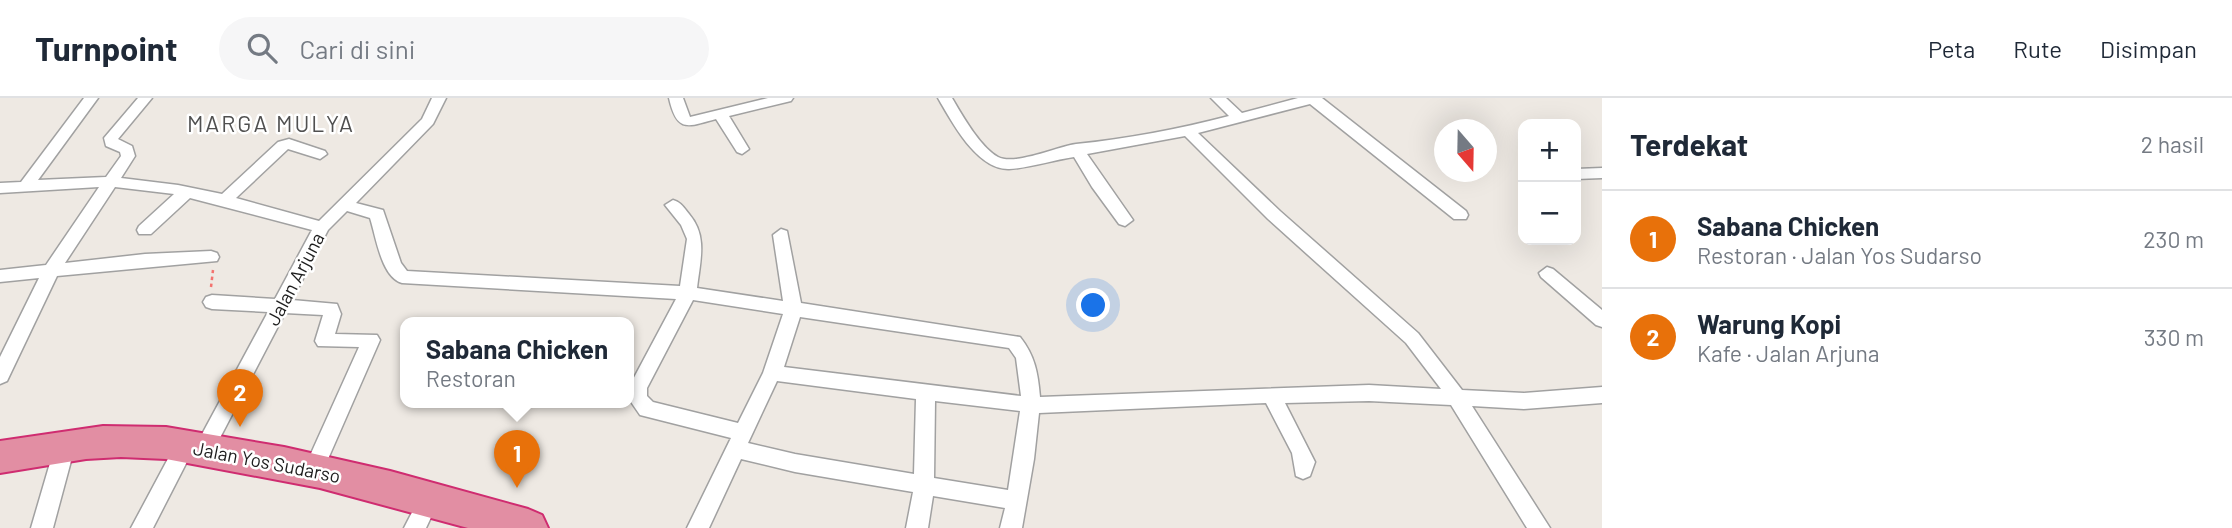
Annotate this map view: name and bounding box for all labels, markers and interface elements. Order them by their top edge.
search box [219,17,709,80]
text: Turnpoint [35,28,177,68]
icon: search [243,29,281,67]
text: Cari di sini [299,33,415,64]
text: Peta [1928,34,1975,63]
text: Rute [2013,34,2062,63]
text: Disimpan [2100,34,2197,63]
district label: MARGA MULYA [187,109,355,137]
north arrow [1434,119,1497,182]
map controls [1518,119,1581,245]
button: + [1518,119,1581,182]
text: Terdekat [1630,126,1748,162]
text: 2 hasil [2141,130,2204,158]
button: − [1518,182,1581,245]
text: Sabana Chicken [1697,210,1879,241]
text: 1 [1649,225,1657,253]
text: 230 m [2143,225,2204,253]
street label: Jalan Arjuna [260,228,329,329]
text: Restoran · Jalan Yos Sudarso [1697,241,1982,269]
your location [1076,288,1110,322]
text: Warung Kopi [1697,308,1841,339]
popup [400,317,634,408]
text: 2 [1647,323,1659,351]
text: 330 m [2144,323,2204,351]
text: Sabana Chicken [426,333,608,364]
text: Kafe · Jalan Arjuna [1697,339,1880,367]
text: Restoran [426,364,516,392]
pin: 2 [217,369,263,427]
pin: 1 [494,430,540,488]
street label: Jalan Yos Sudarso [192,436,343,487]

